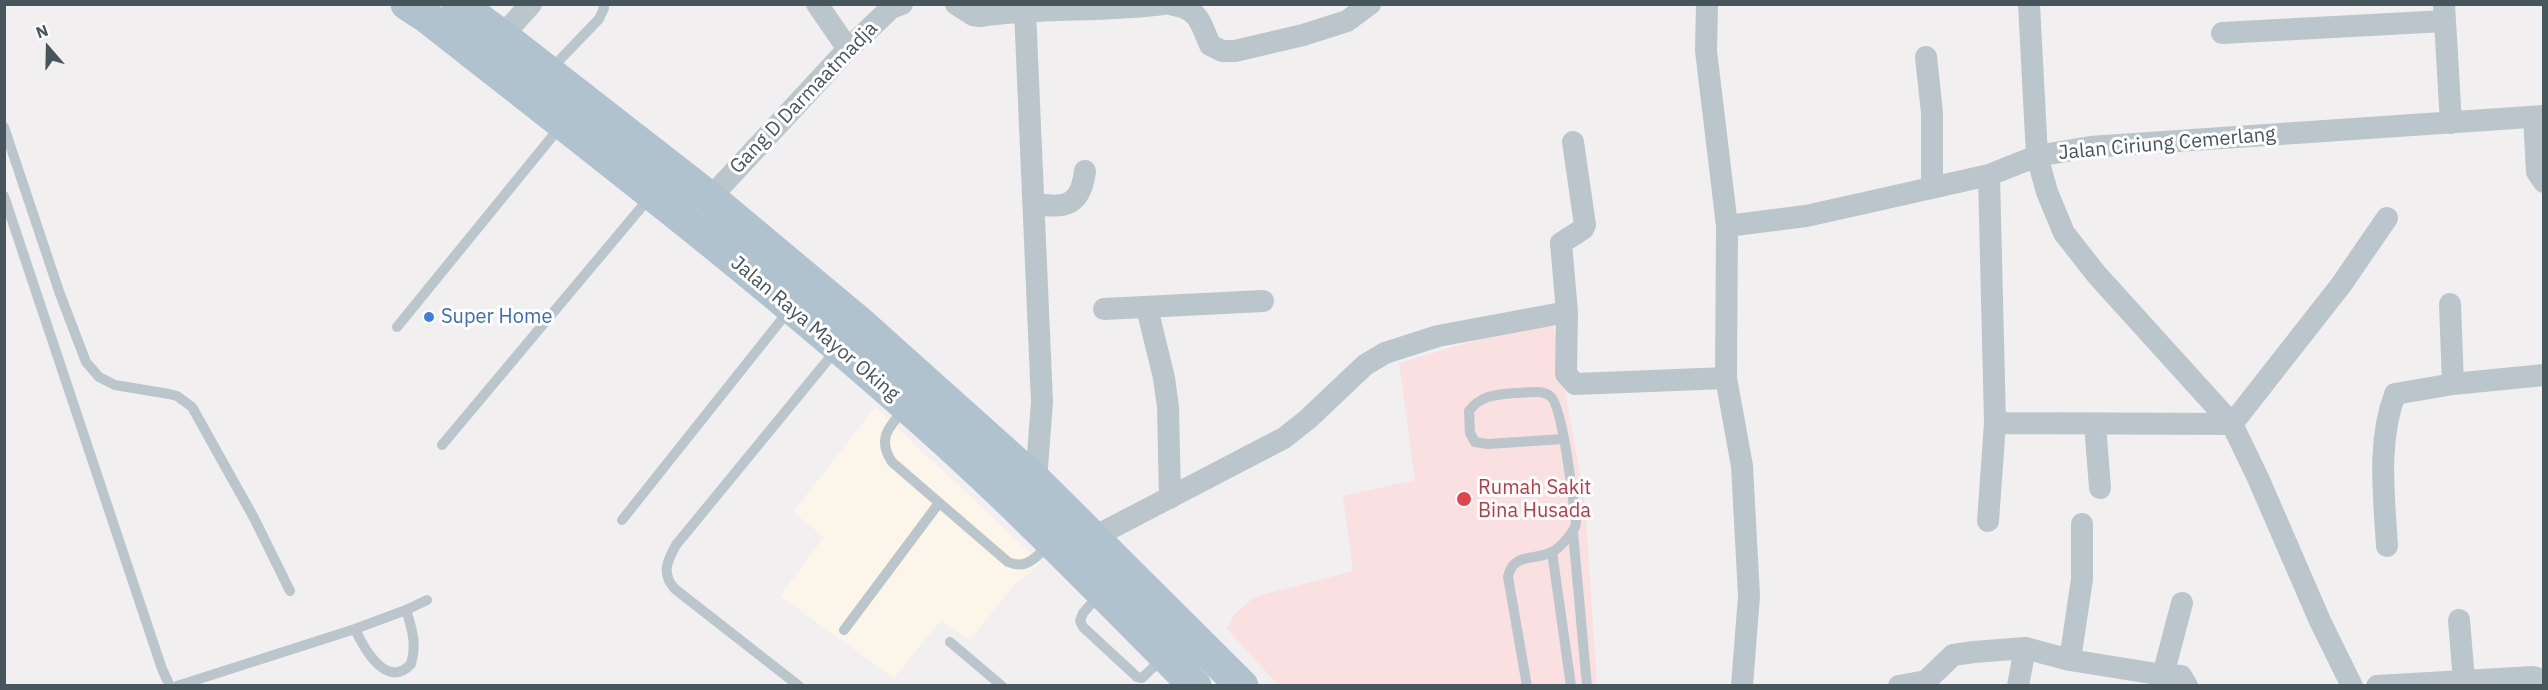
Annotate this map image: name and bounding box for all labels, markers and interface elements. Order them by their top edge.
street label: Gang D Darmaatmadja [725,17,883,179]
north arrow [18,18,78,78]
text: N [33,20,51,42]
street label: Jalan Ciriung Cemerlang [2057,123,2277,165]
street label: Jalan Raya Mayor Oking [726,251,904,407]
place label: Super Home [441,305,552,329]
marker: Super Home [422,310,436,324]
place label: Rumah Sakit Bina Husada [1478,476,1591,523]
marker: Rumah Sakit Bina Husada [1455,490,1473,508]

